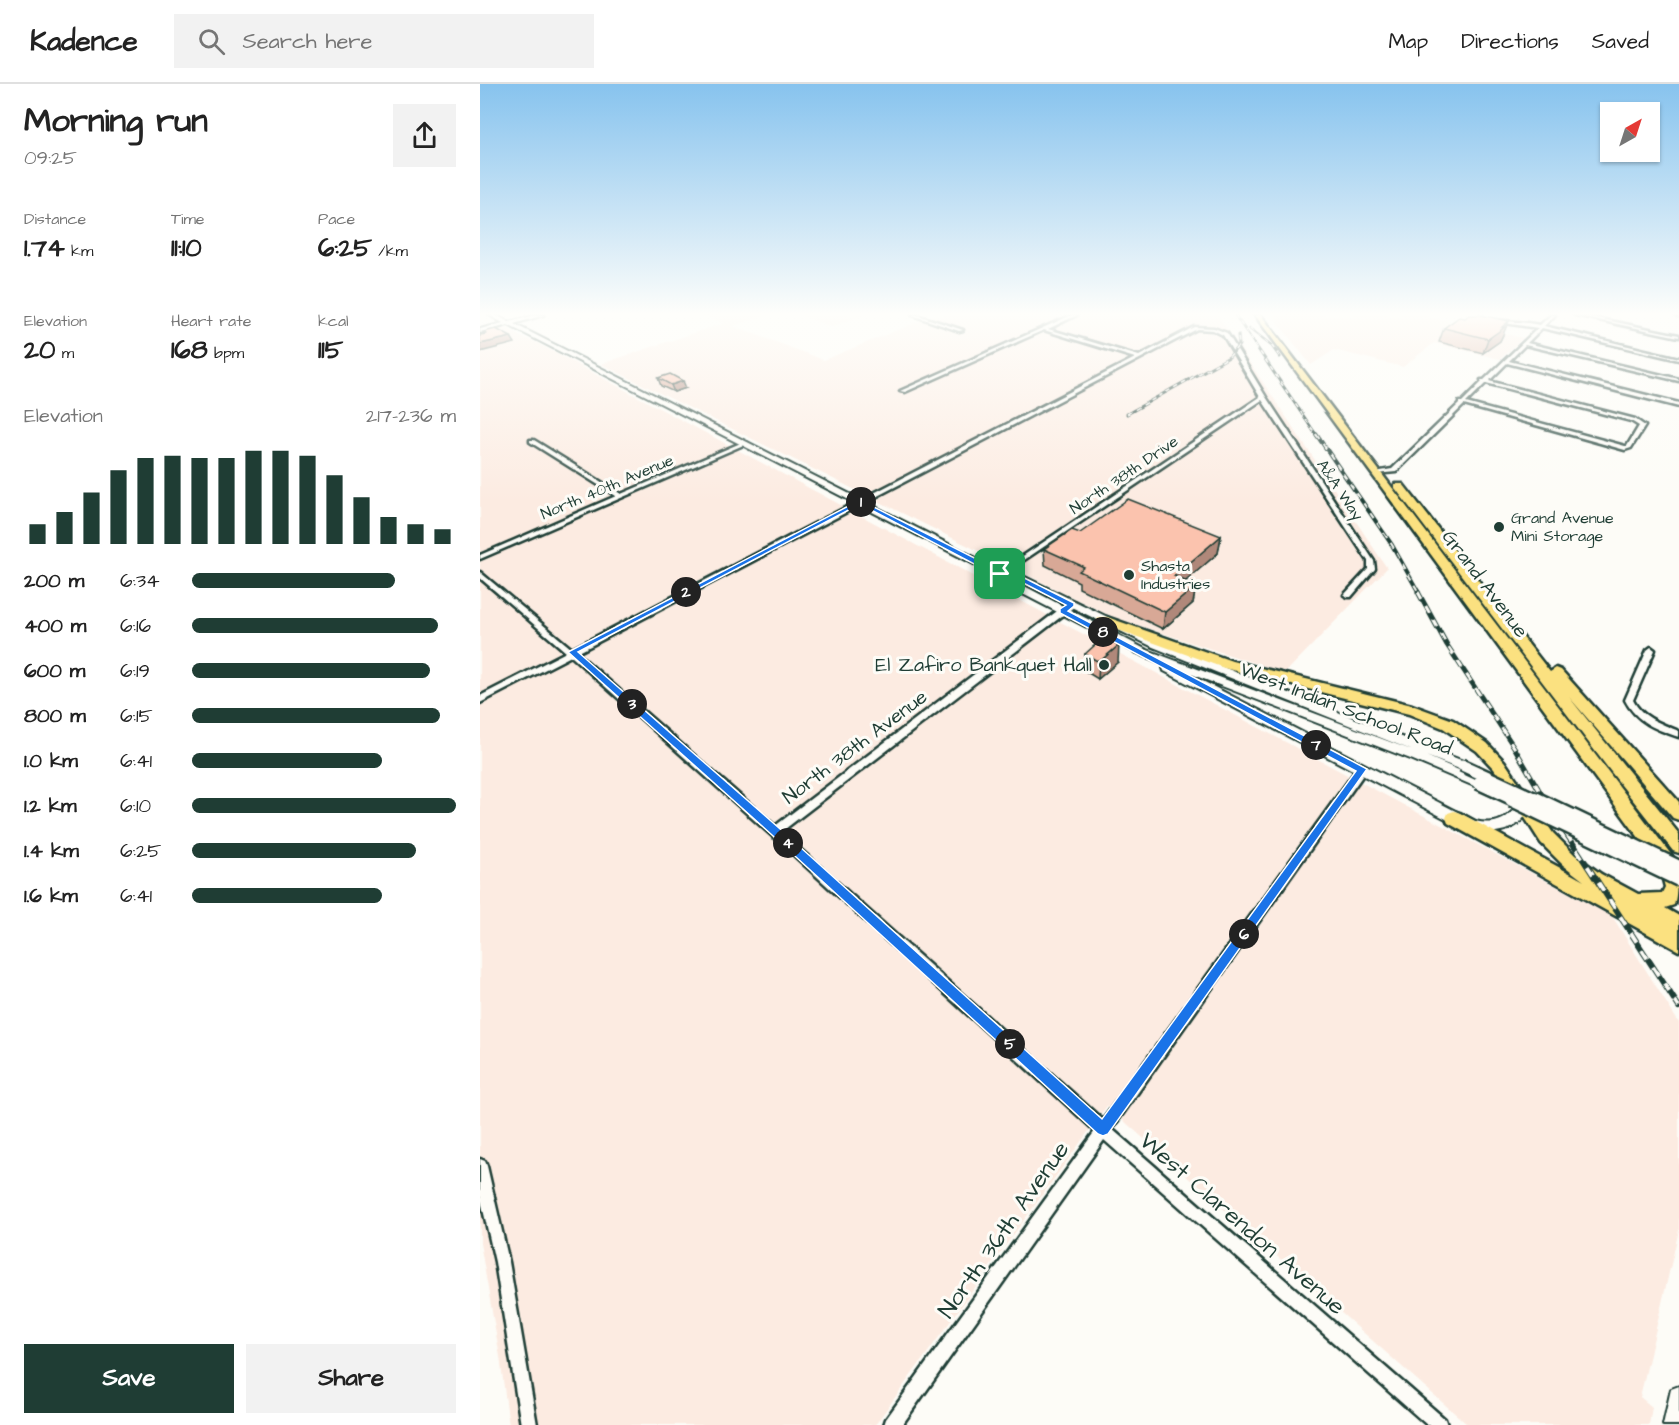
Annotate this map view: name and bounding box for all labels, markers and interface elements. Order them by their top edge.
search box [174,14,594,68]
text: Kadence [30,22,138,61]
icon: search [195,25,228,58]
text: Search here [243,26,372,57]
text: Map [1388,27,1428,56]
text: Directions [1461,27,1559,56]
text: Saved [1592,27,1649,56]
text: Morning run [24,98,208,144]
north arrow [1600,102,1660,162]
map controls [1600,102,1660,162]
button: share [393,104,456,167]
text: 09:25 [24,144,77,172]
text: Distance [24,208,86,230]
text: Time [171,208,205,230]
text: Pace [318,208,355,230]
text: 1.74 [24,230,65,266]
text: 11:10 [171,230,202,266]
text: 6:25 [318,230,372,266]
text: km [65,240,93,262]
text: /km [372,240,408,262]
text: Elevation [24,310,87,332]
text: Heart rate [171,310,251,332]
text: kcal [318,310,349,332]
text: 20 [24,332,55,368]
text: 168 [171,332,208,368]
text: 115 [318,332,343,368]
text: m [55,342,74,364]
text: bpm [208,342,244,364]
text: Elevation [24,402,103,430]
text: 217–236 m [366,402,456,430]
street label: North 38th Drive [1065,430,1183,520]
street label: North 40th Avenue [537,449,677,525]
street label: A&A Way [1311,455,1369,526]
pin: 1 [846,487,876,517]
text: 1 [860,491,862,513]
place label: Grand Avenue Mini Storage [1511,507,1614,548]
marker: Grand Avenue Mini Storage [1492,520,1506,534]
street label: Grand Avenue [1435,524,1535,644]
pin [974,548,1025,599]
place label: Shasta Industries [1141,555,1210,595]
icon: arrive [983,557,1016,590]
text: 200 m [24,567,84,595]
text: 6:34 [120,567,160,595]
marker: Shasta Industries [1122,568,1136,582]
pin: 2 [671,577,701,607]
text: 2 [681,581,691,603]
text: 400 m [24,612,86,640]
text: 6:16 [120,612,151,640]
pin: 8 [1088,617,1118,647]
text: 8 [1098,621,1108,643]
place label: El Zafiro Bankquet Hall [875,651,1092,679]
street label: West Indian School Road [1236,656,1456,762]
text: 600 m [24,657,85,685]
text: 6:19 [120,657,150,685]
marker: El Zafiro Bankquet Hall [1097,658,1111,672]
street label: North 38th Avenue [777,683,933,811]
pin: 3 [617,689,647,719]
text: 3 [628,693,636,715]
text: 800 m [24,702,86,730]
text: 6:15 [120,702,153,730]
pin: 7 [1301,730,1331,760]
text: 7 [1311,734,1321,756]
text: 1.0 km [24,747,78,775]
text: 6:41 [120,747,152,775]
text: 1.2 km [24,792,77,820]
text: 6:10 [120,792,151,820]
pin: 4 [773,828,803,858]
text: 4 [783,832,793,854]
text: 1.4 km [24,837,79,865]
text: 6:25 [120,837,161,865]
text: 1.6 km [24,882,78,910]
text: 6:41 [120,882,152,910]
pin: 6 [1229,919,1259,949]
text: 6 [1239,923,1249,945]
pin: 5 [995,1029,1025,1059]
text: 5 [1004,1033,1016,1055]
street label: West Clarendon Avenue [1131,1125,1353,1323]
street label: North 36th Avenue [930,1134,1078,1326]
button: Save [24,1344,234,1413]
button: Share [246,1344,456,1413]

